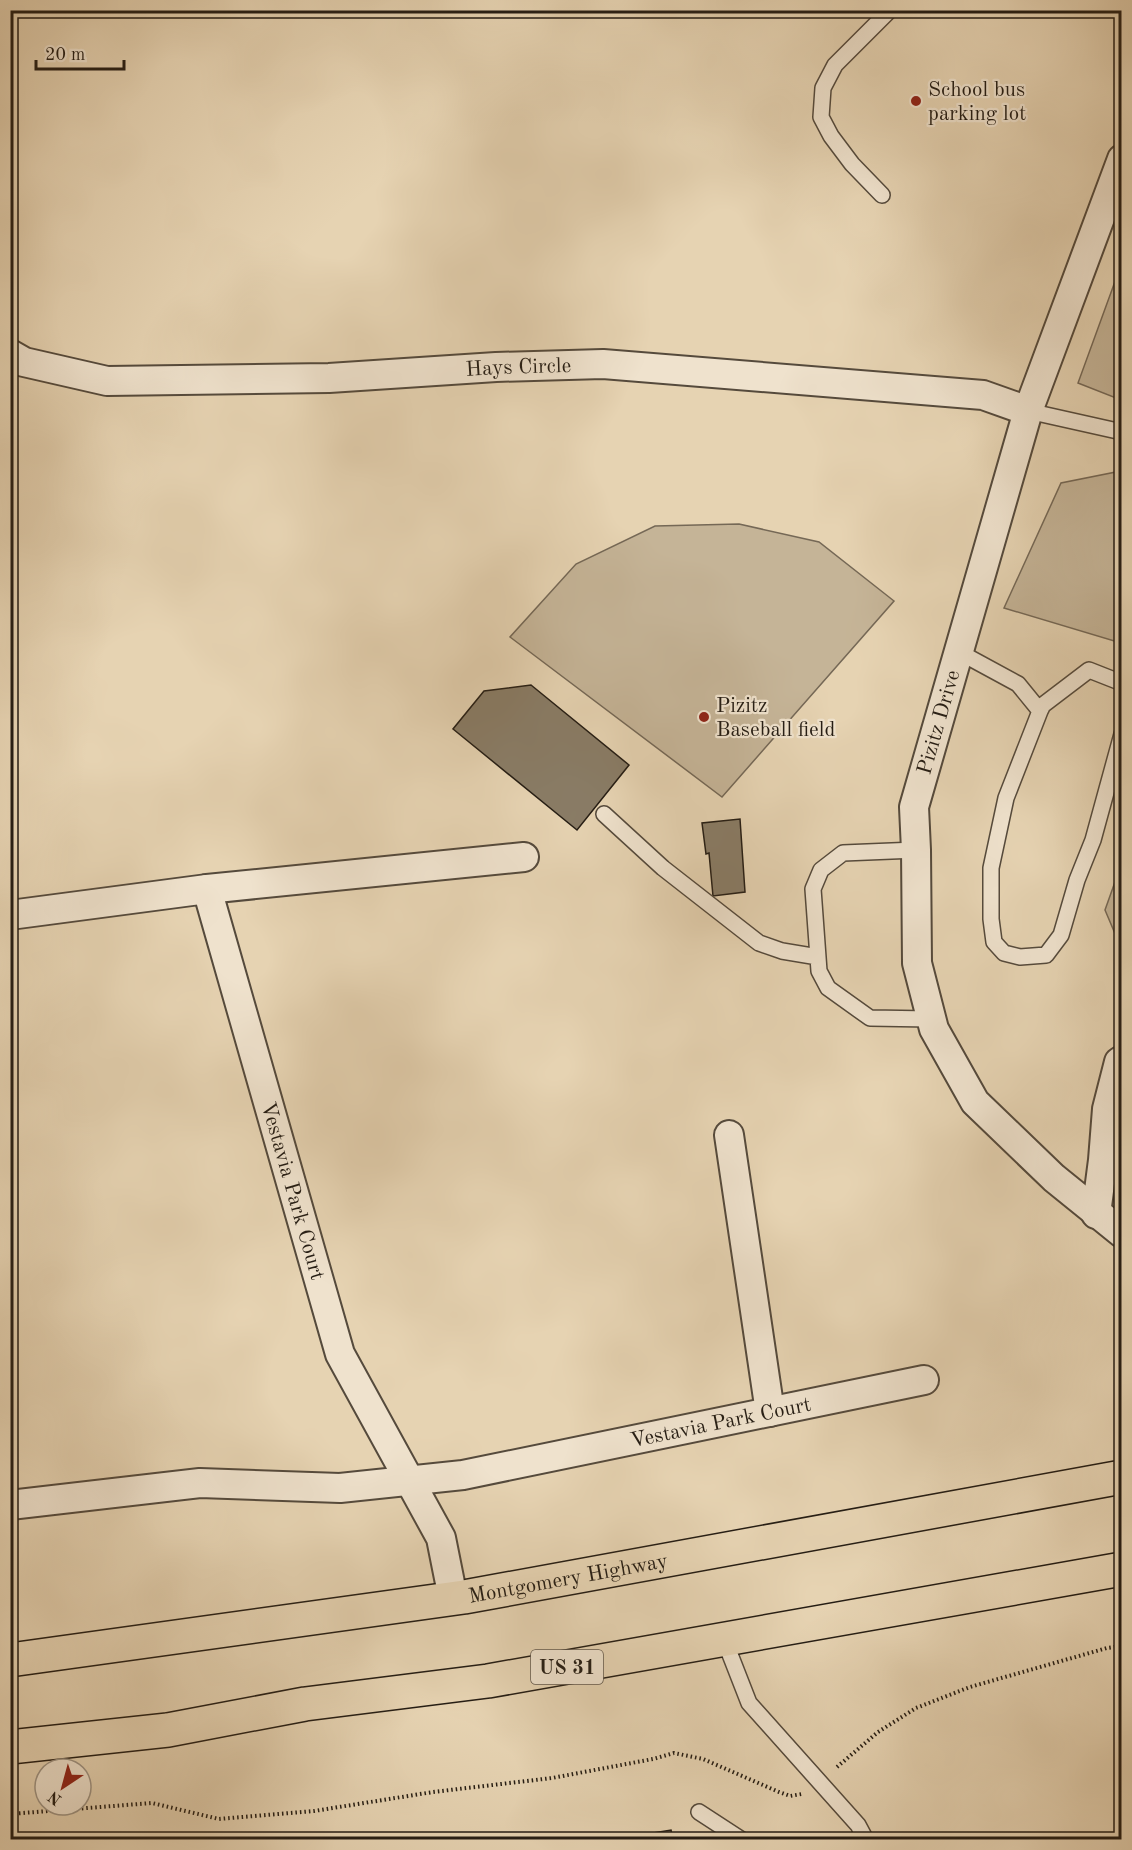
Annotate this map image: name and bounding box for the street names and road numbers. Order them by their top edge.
street label: Hays Circle [465,356,571,381]
street label: Pizitz Drive [914,668,964,777]
street label: Vestavia Park Court [257,1100,327,1283]
street label: Vestavia Park Court [629,1395,813,1452]
street label: Montgomery Highway [467,1551,670,1608]
road number: US 31 [531,1650,603,1684]

